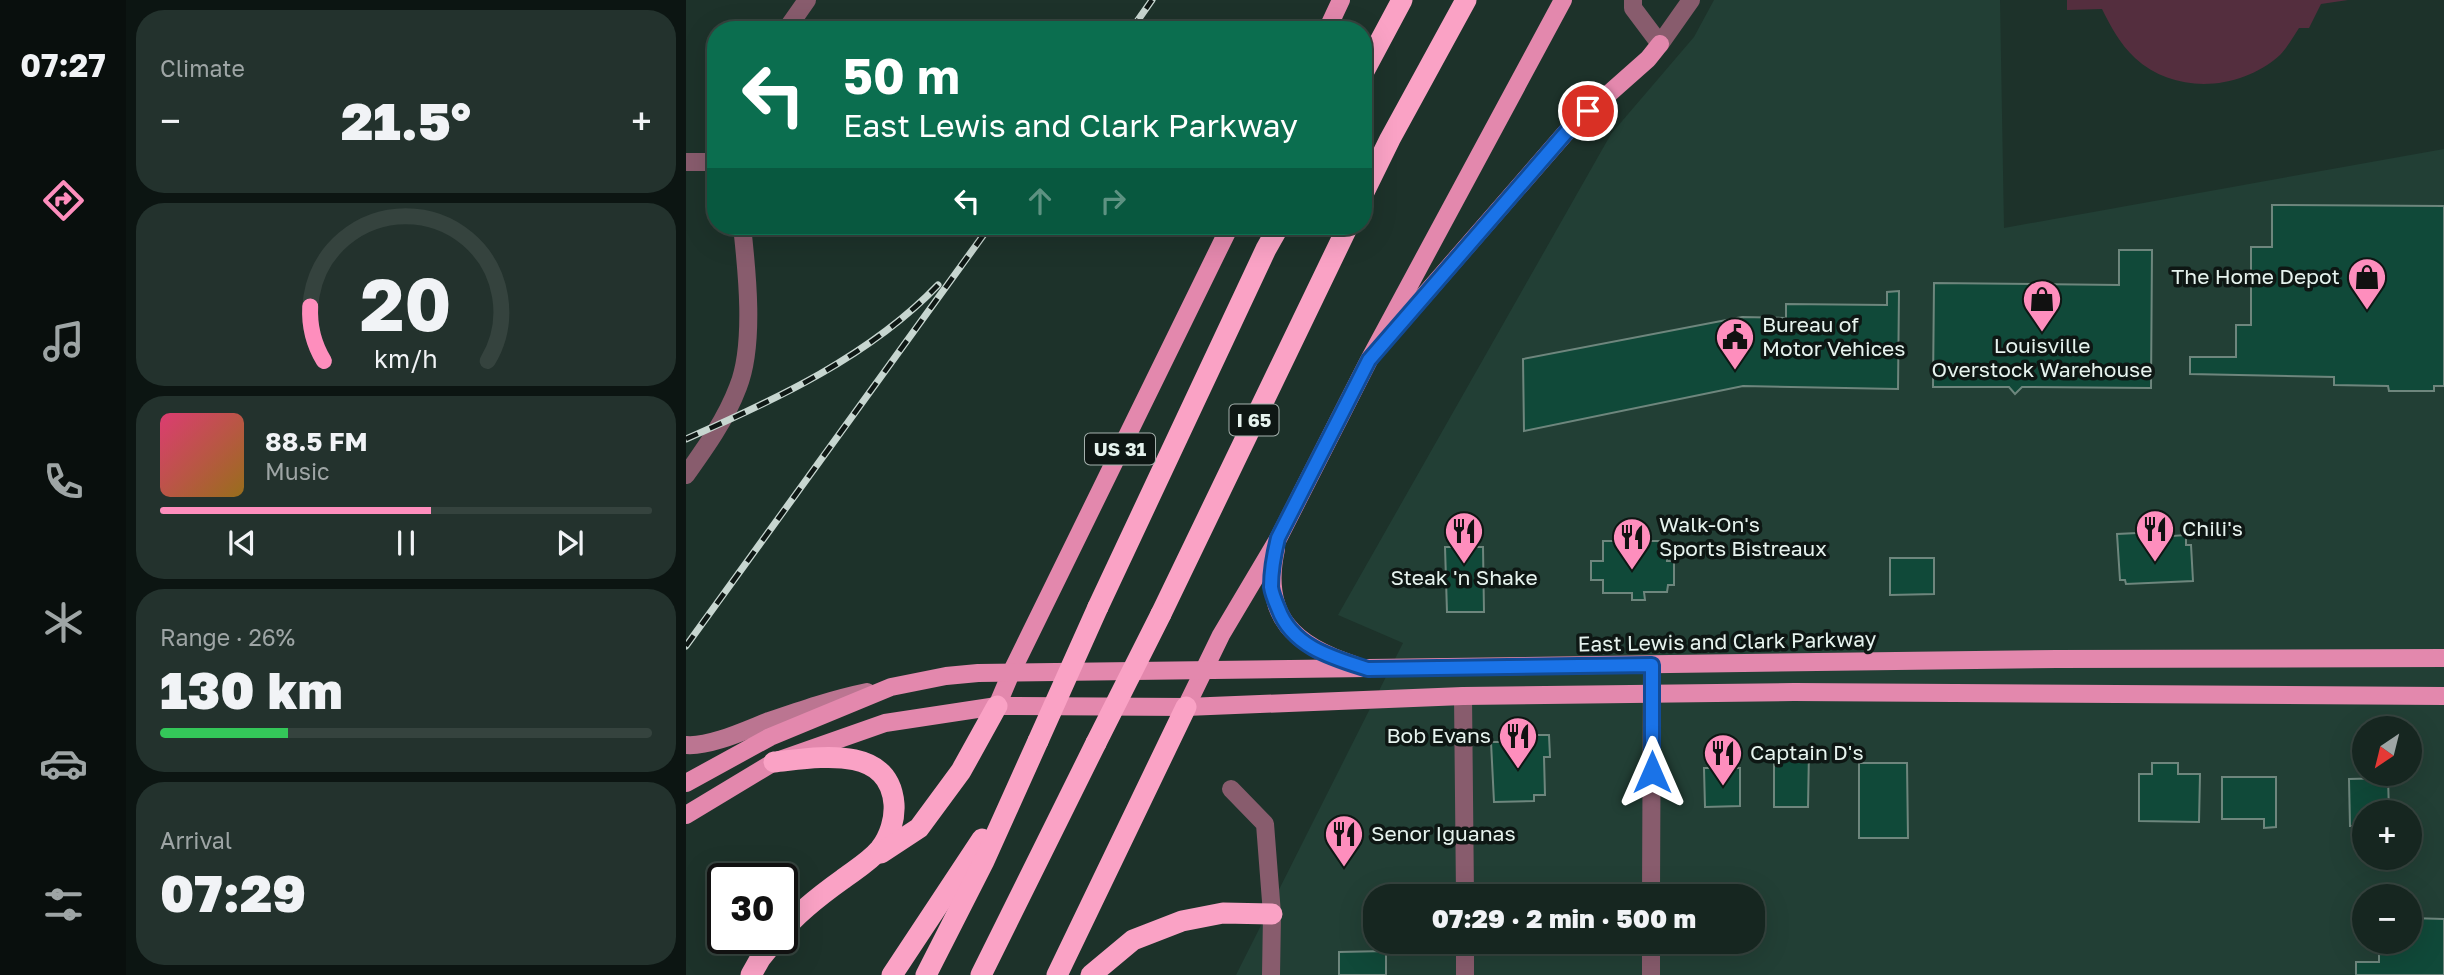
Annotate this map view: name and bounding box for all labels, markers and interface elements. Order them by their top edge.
text: 07:27 [20,46,106,84]
text: 50 m [843,46,960,105]
icon: left [728,49,819,140]
text: Climate [160,54,245,82]
pin [1558,81,1618,141]
text: 21.5° [341,89,471,151]
icon: arrive [1569,92,1607,130]
text: − [160,98,181,143]
text: + [631,98,652,143]
text: East Lewis and Clark Parkway [843,106,1298,144]
icon: directions [39,176,88,225]
icon: left [948,182,986,220]
icon: ahead [1021,182,1059,220]
icon: right [1094,182,1132,220]
shop icon: The Home Depot [2346,256,2388,311]
text: 20 [360,260,452,347]
place label: The Home Depot [2171,263,2340,289]
shop icon: Louisville Overstock Warehouse [2021,278,2063,333]
place label: Bureau of Motor Vehices [1762,311,1905,361]
public building icon: Bureau of Motor Vehices [1714,316,1756,371]
icon: music [39,317,88,366]
place label: Louisville Overstock Warehouse [1932,332,2152,382]
text: km/h [374,342,438,373]
road number: I 65 [1230,404,1278,436]
text: 88.5 FM [265,426,368,457]
road number: US 31 [1085,433,1155,464]
icon: phone [39,457,88,506]
text: Music [265,457,330,485]
restaurant icon: Chili's [2134,508,2176,563]
restaurant icon: Steak 'n Shake [1443,510,1485,565]
place label: Walk-On's Sports Bistreaux [1659,511,1827,561]
place label: Chili's [2182,515,2243,541]
restaurant icon: Walk-On's Sports Bistreaux [1611,516,1653,571]
icon: previous [223,524,261,562]
icon: pause [387,524,425,562]
icon: next [551,524,589,562]
place label: Steak 'n Shake [1390,564,1538,590]
icon: climate [39,598,88,647]
text: Range · 26% [160,623,295,651]
street label: East Lewis and Clark Parkway [1577,625,1877,657]
text: 130 km [160,658,343,720]
restaurant icon: Bob Evans [1497,715,1539,770]
north arrow [2352,716,2422,786]
map controls [2352,716,2422,954]
place label: Bob Evans [1387,722,1491,748]
restaurant icon: Captain D's [1702,732,1744,787]
position arrow [1615,735,1689,809]
icon: car [39,739,88,788]
place label: Captain D's [1750,739,1864,765]
button: + [2352,800,2422,870]
restaurant icon: Senor Iguanas [1323,813,1365,868]
place label: Senor Iguanas [1371,820,1516,846]
text: Arrival [160,826,232,854]
text: 07:29 [160,861,306,923]
speed limit sign: 30 [707,863,798,954]
icon: filters [39,880,88,929]
button: − [2352,884,2422,954]
text: 07:29 · 2 min · 500 m [1432,903,1696,934]

